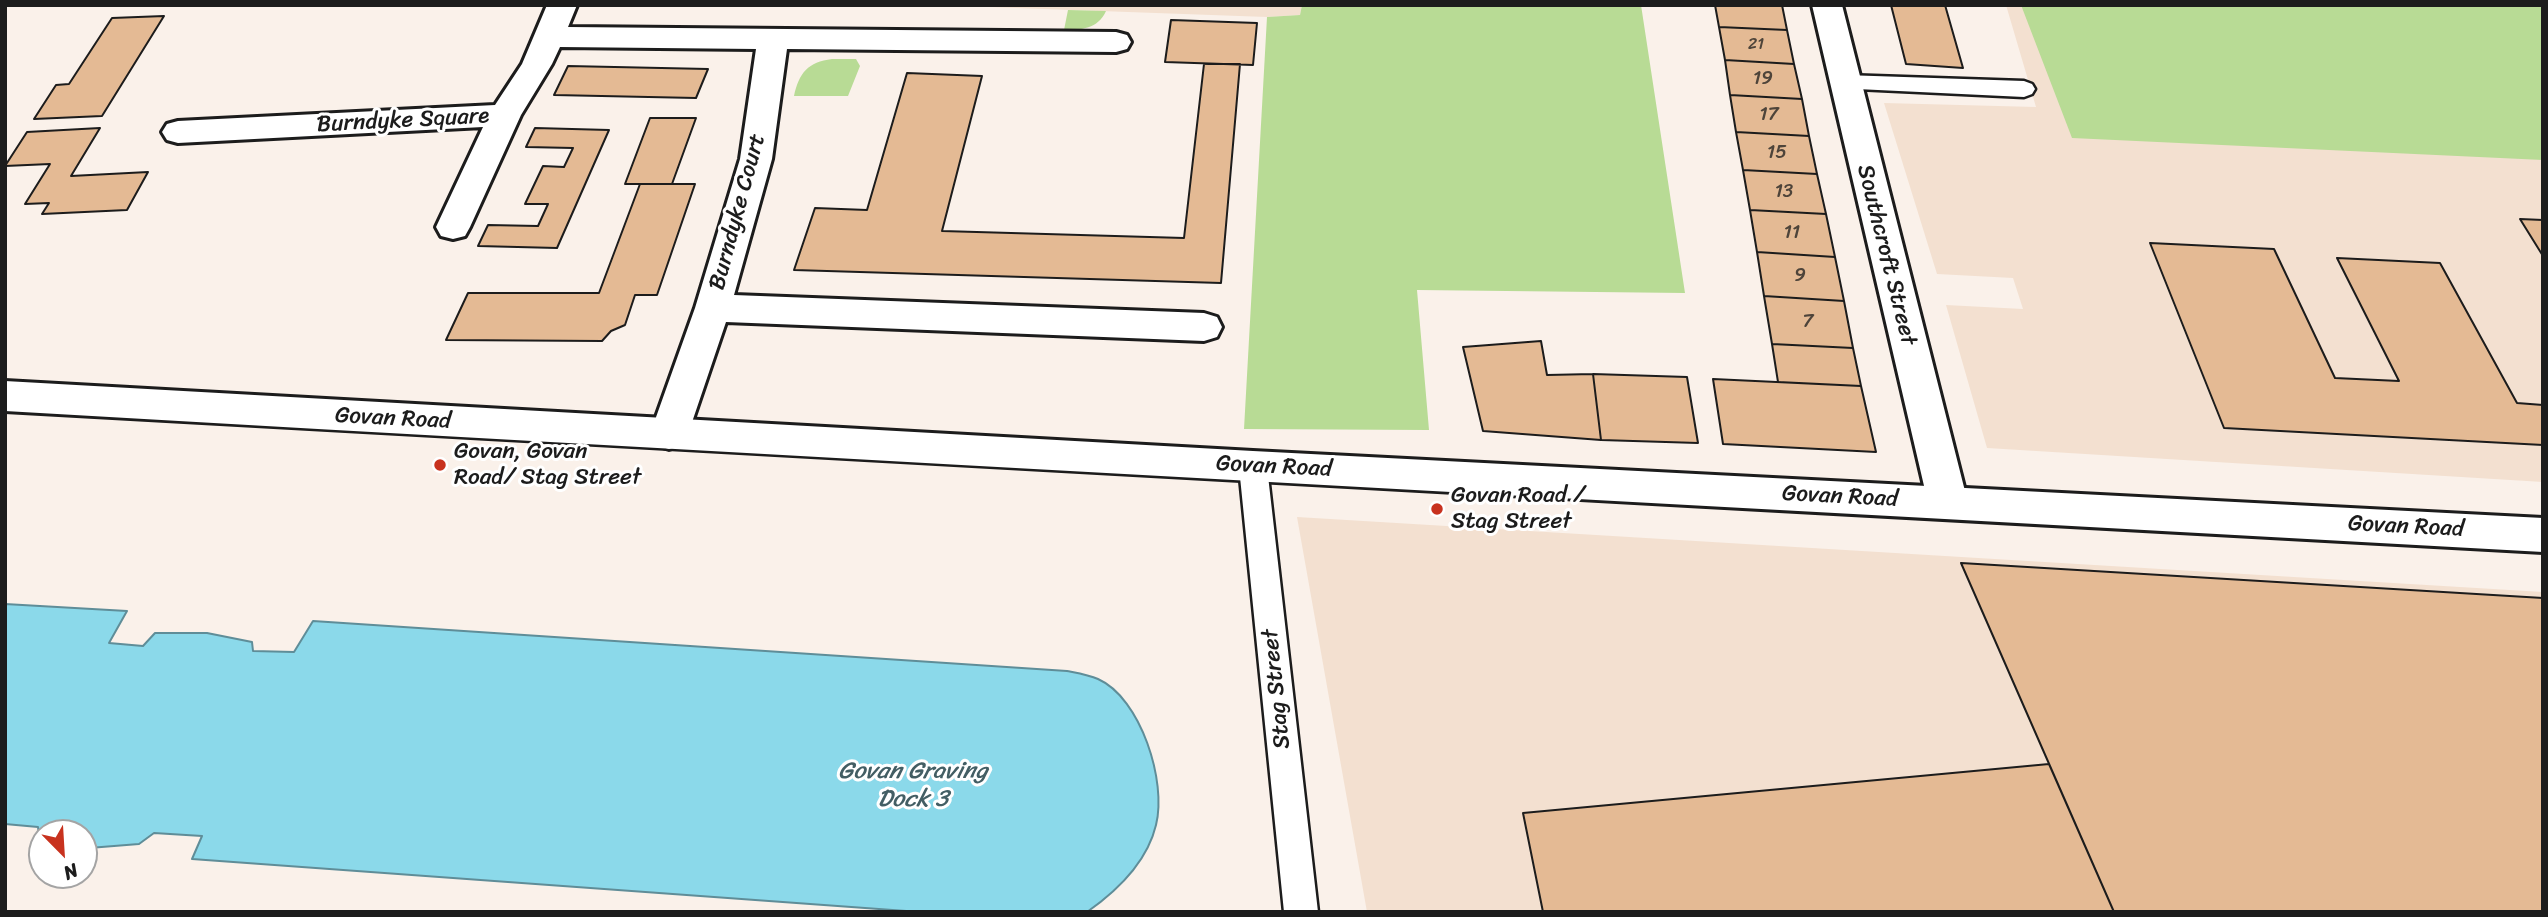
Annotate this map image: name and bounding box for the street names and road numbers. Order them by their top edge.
street label: Burndyke Square [316,103,490,139]
street label: Burndyke Court [704,131,772,293]
street label: Southcroft Street [1850,162,1922,348]
street label: Govan Road [334,402,452,436]
street label: Govan Road [1215,450,1333,484]
street label: Govan Road [1781,480,1899,514]
street label: Govan Road [2347,510,2465,544]
street label: Stag Street [1257,628,1297,750]

